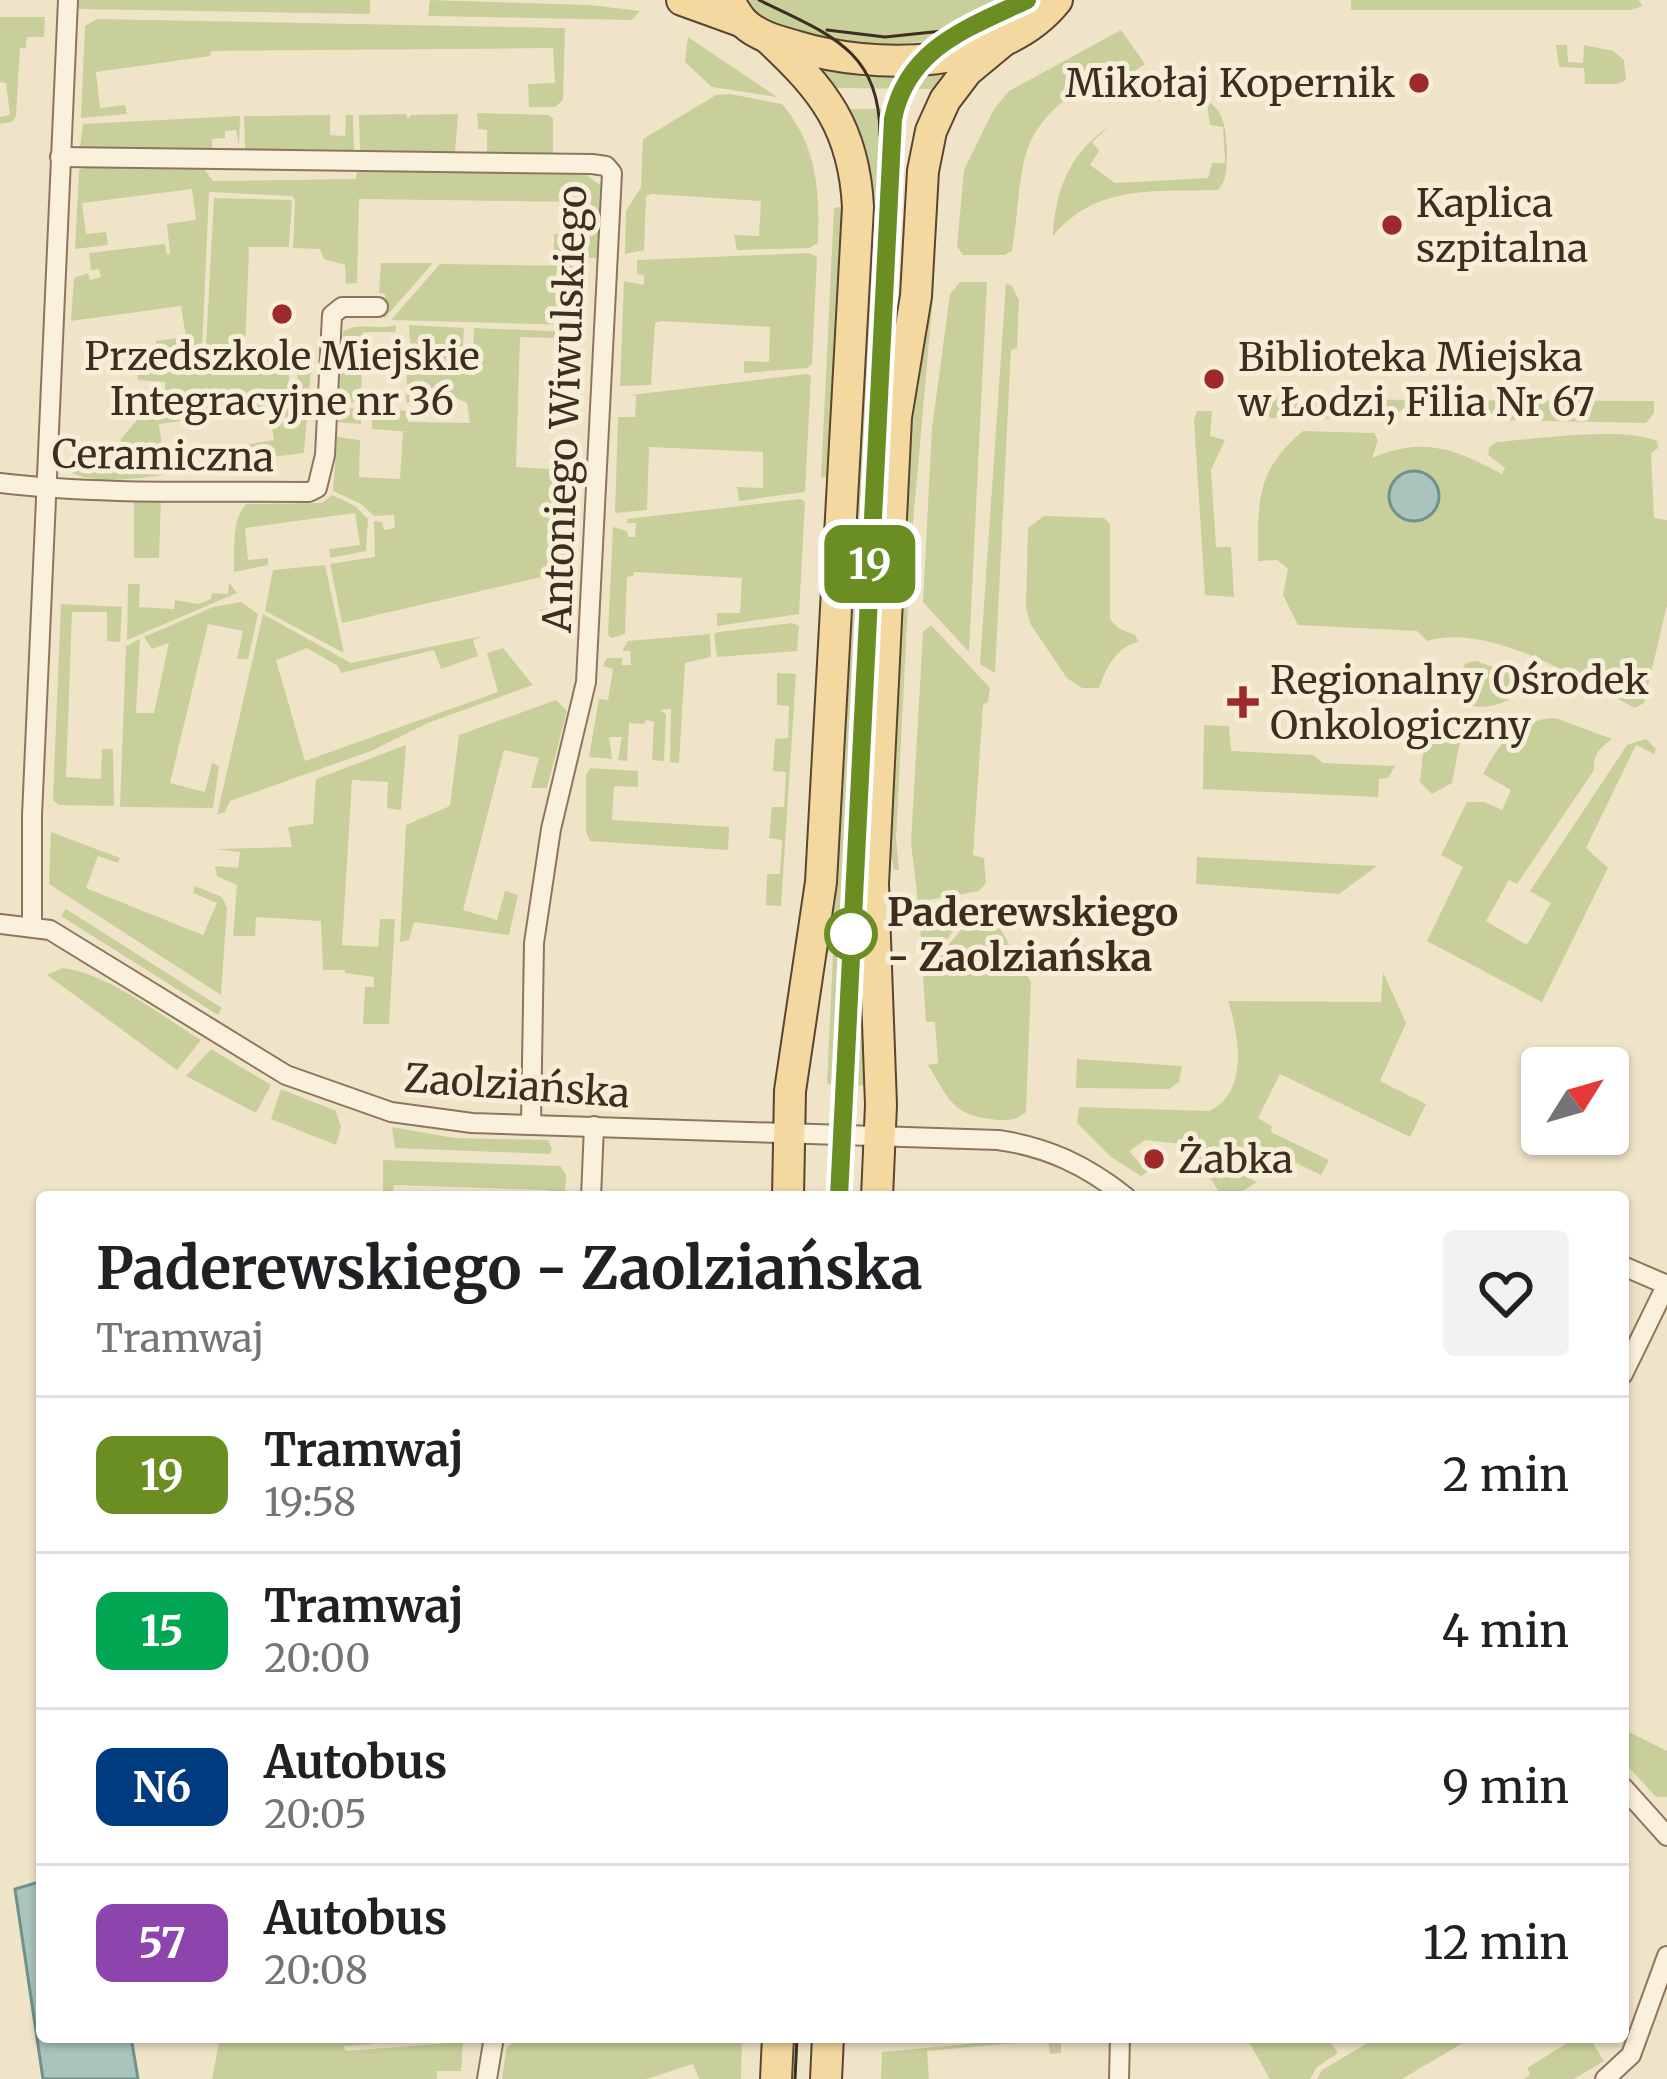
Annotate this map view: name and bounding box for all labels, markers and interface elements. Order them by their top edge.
place label: Mikołaj Kopernik [1065,59,1395,108]
marker: Mikołaj Kopernik [1406,70,1432,96]
place label: Kaplica szpitalna [1416,179,1588,273]
street label: Antoniego Wiwulskiego [533,185,597,634]
marker: Kaplica szpitalna [1379,212,1405,238]
marker: Przedszkole Miejskie Integracyjne nr 36 [269,301,295,327]
place label: Przedszkole Miejskie Integracyjne nr 36 [84,332,480,426]
place label: Biblioteka Miejska w Łodzi, Filia Nr 67 [1237,333,1595,427]
marker: Biblioteka Miejska w Łodzi, Filia Nr 67 [1201,366,1227,392]
street label: Ceramiczna [51,430,275,482]
line badge: 19 [816,525,924,603]
text: 19 [848,538,892,590]
place label: Regionalny Ośrodek Onkologiczny [1270,656,1649,750]
marker: Regionalny Ośrodek Onkologiczny [1227,686,1259,718]
place label: Paderewskiego - Zaolziańska [887,888,1178,982]
marker: Paderewskiego - Zaolziańska [826,909,876,959]
north arrow [1521,1047,1629,1155]
map controls [1521,1047,1629,1155]
street label: Zaolziańska [402,1054,632,1118]
place label: Żabka [1178,1135,1293,1184]
marker: Żabka [1141,1146,1167,1172]
button: heart [1443,1230,1569,1356]
text: Paderewskiego - Zaolziańska [96,1233,923,1305]
text: Tramwaj [96,1314,264,1363]
text: Tramwaj [264,1422,464,1478]
text: 2 min [1443,1447,1569,1503]
text: 19 [140,1449,184,1501]
text: 19:58 [264,1478,356,1527]
text: Tramwaj [264,1578,464,1634]
text: 4 min [1442,1603,1569,1659]
text: 15 [141,1605,183,1657]
text: 20:00 [264,1634,370,1683]
text: Autobus [264,1734,447,1790]
text: 9 min [1442,1759,1569,1815]
text: N6 [133,1761,191,1813]
text: 20:05 [264,1790,367,1839]
text: Autobus [264,1890,447,1946]
text: 12 min [1423,1915,1569,1971]
text: 57 [138,1917,186,1969]
text: 20:08 [264,1946,368,1995]

